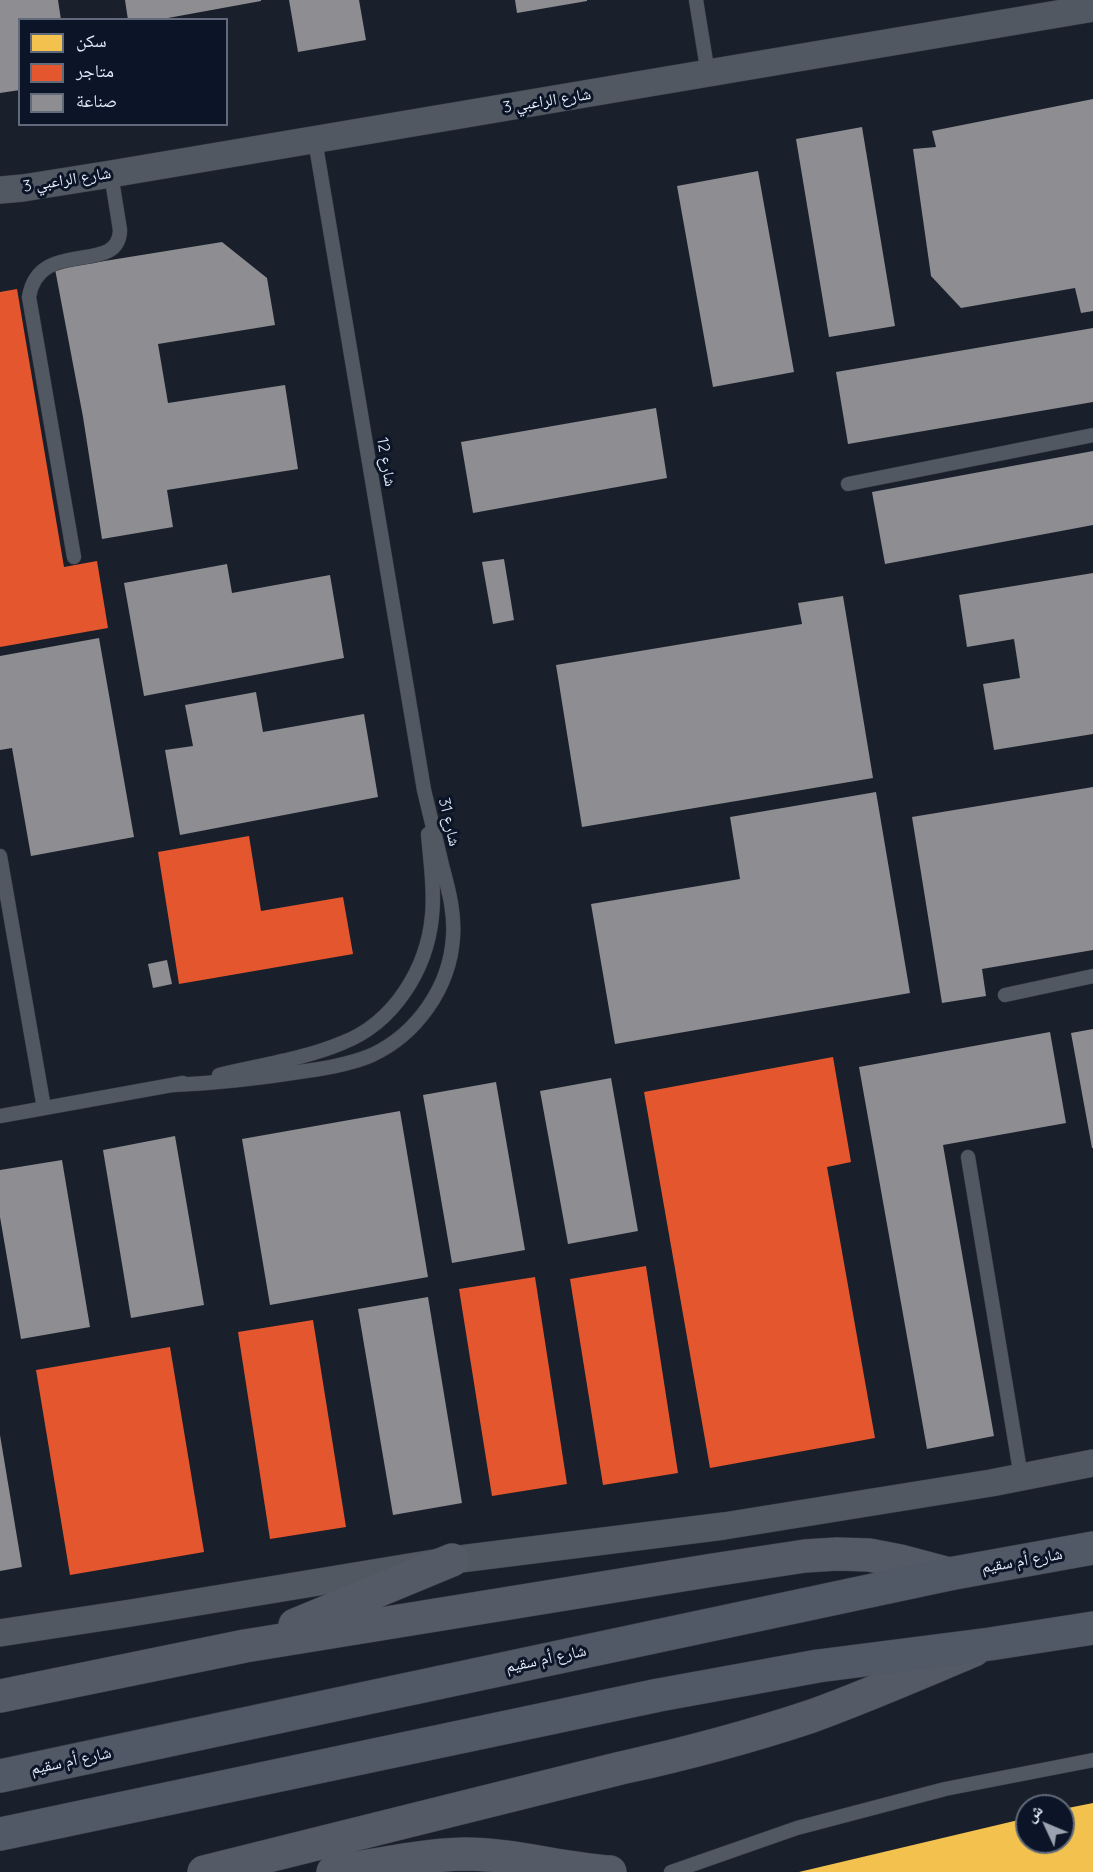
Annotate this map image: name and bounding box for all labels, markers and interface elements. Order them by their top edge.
legend [18,18,228,126]
text: سكن [76,29,107,52]
text: متاجر [76,59,114,82]
street label: شارع الراعبي 3 [502,85,592,117]
text: صناعة [76,89,117,112]
street label: شارع الراعبي 3 [22,164,112,196]
street label: شارع 12 [372,436,400,488]
street label: شارع 31 [434,796,464,848]
street label: شارع أم سقيم [980,1544,1064,1578]
street label: شارع أم سقيم [504,1641,588,1677]
street label: شارع أم سقيم [29,1743,113,1779]
north arrow [1015,1794,1075,1854]
text: ش [1020,1800,1047,1826]

